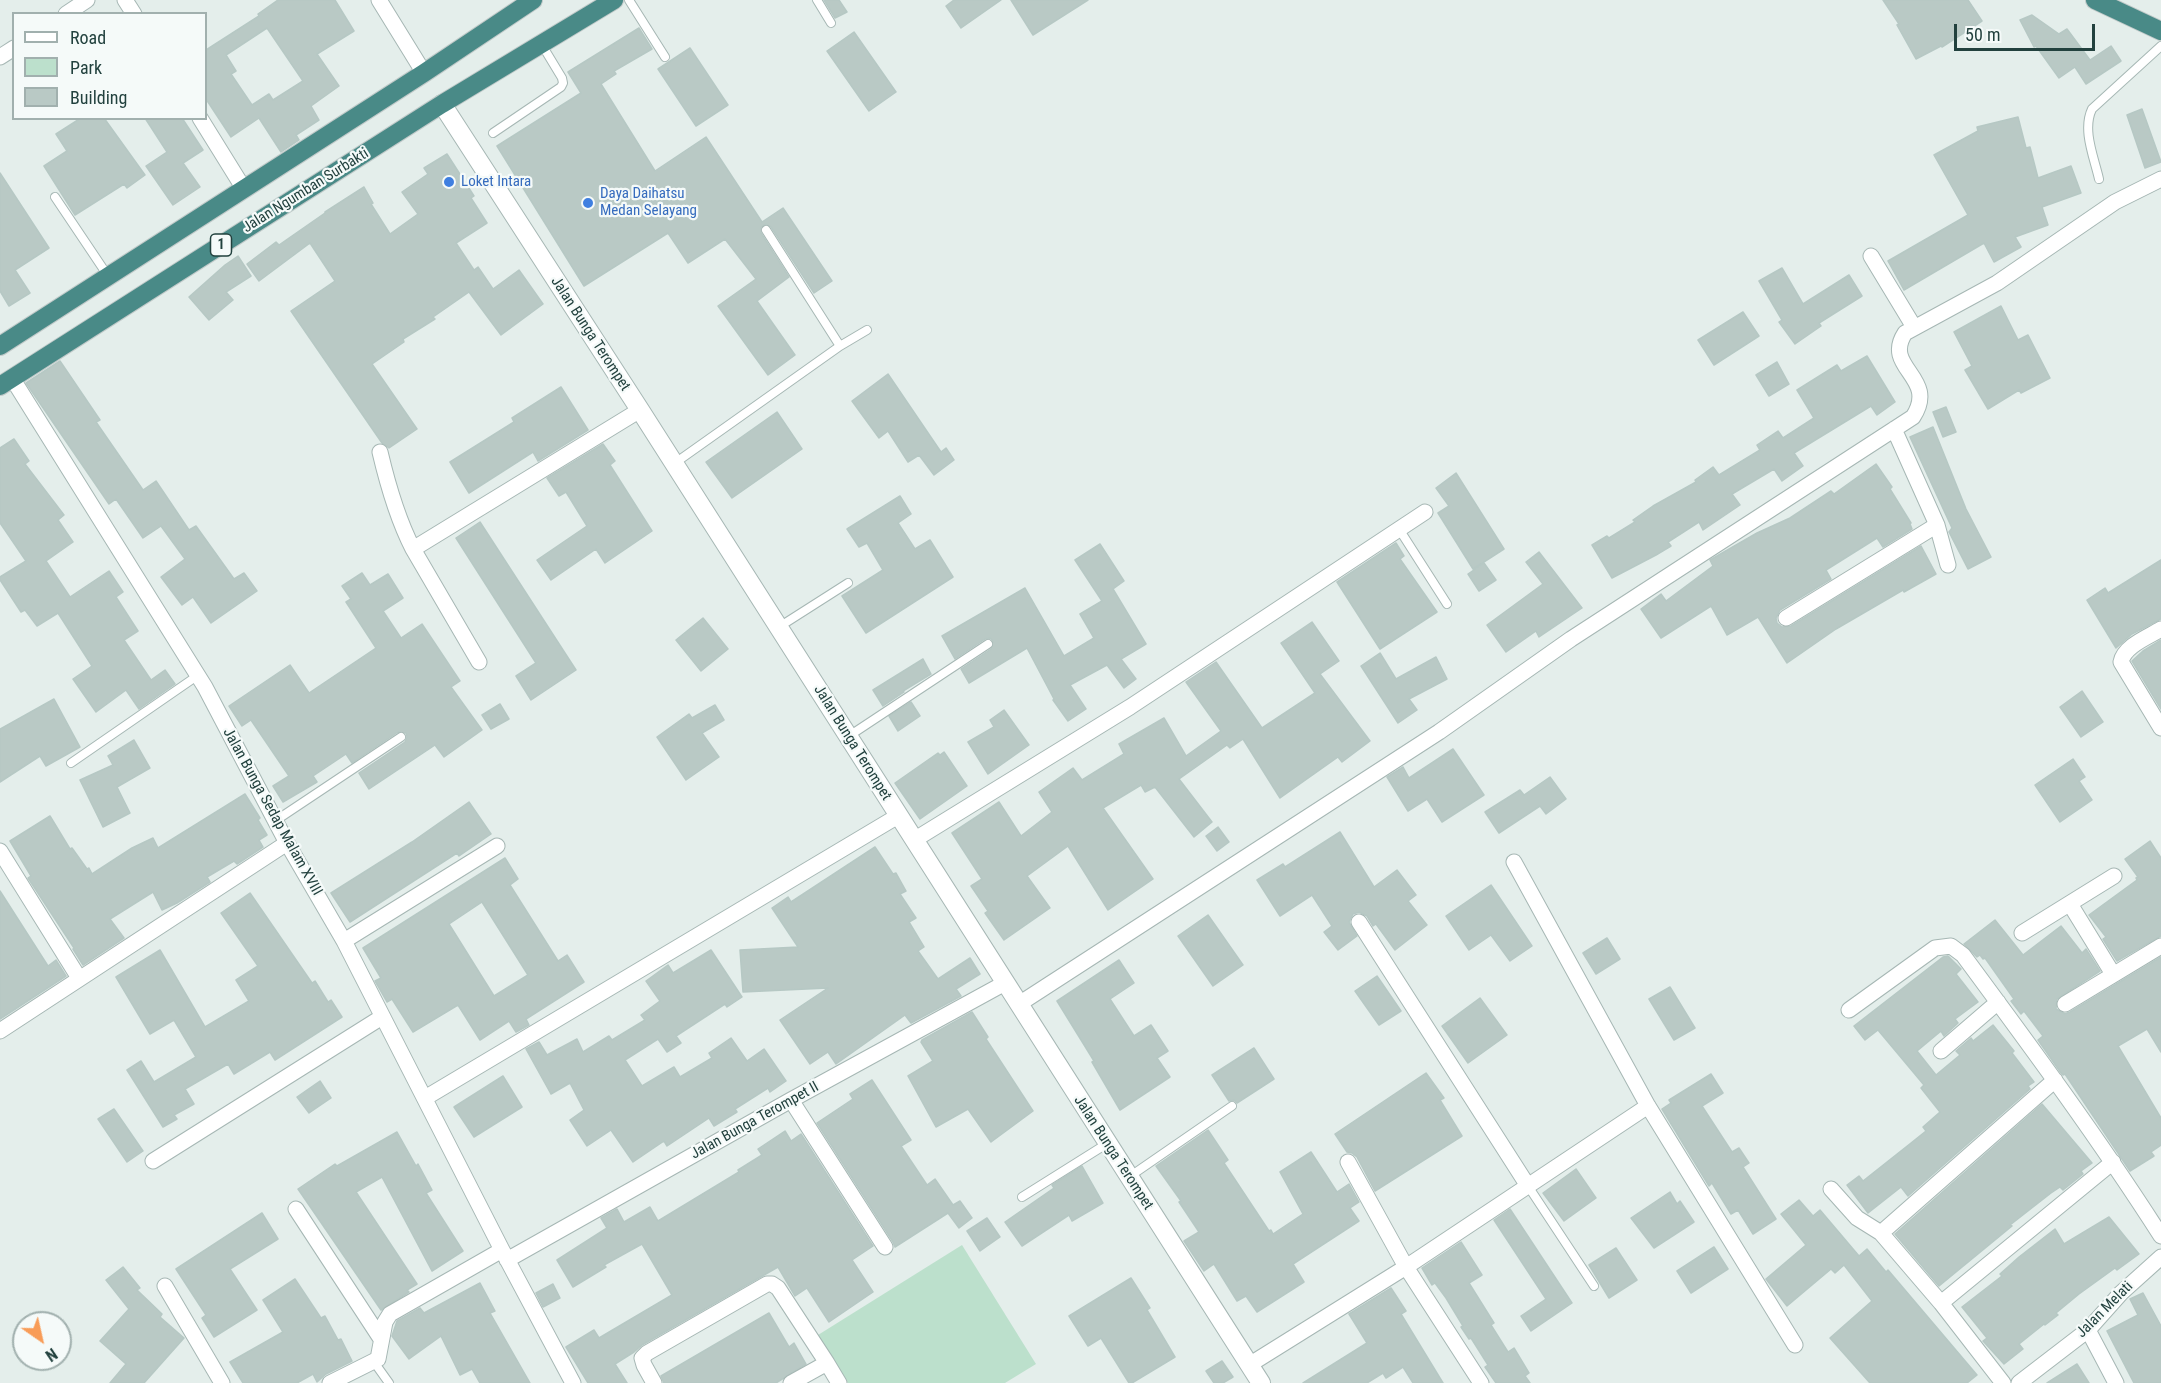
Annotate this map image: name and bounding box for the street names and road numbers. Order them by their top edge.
street label: Jalan Ngumban Surbakti [240,145,372,237]
road number: 1 [210,234,232,256]
street label: Jalan Bunga Terompet [546,273,634,395]
street label: Jalan Bunga Terompet [809,682,895,804]
street label: Jalan Bunga Sedap Malam XVIII [218,725,326,899]
street label: Jalan Bunga Terompet II [688,1078,822,1164]
street label: Jalan Bunga Terompet [1069,1092,1157,1214]
street label: Jalan Melati [2073,1278,2137,1342]

